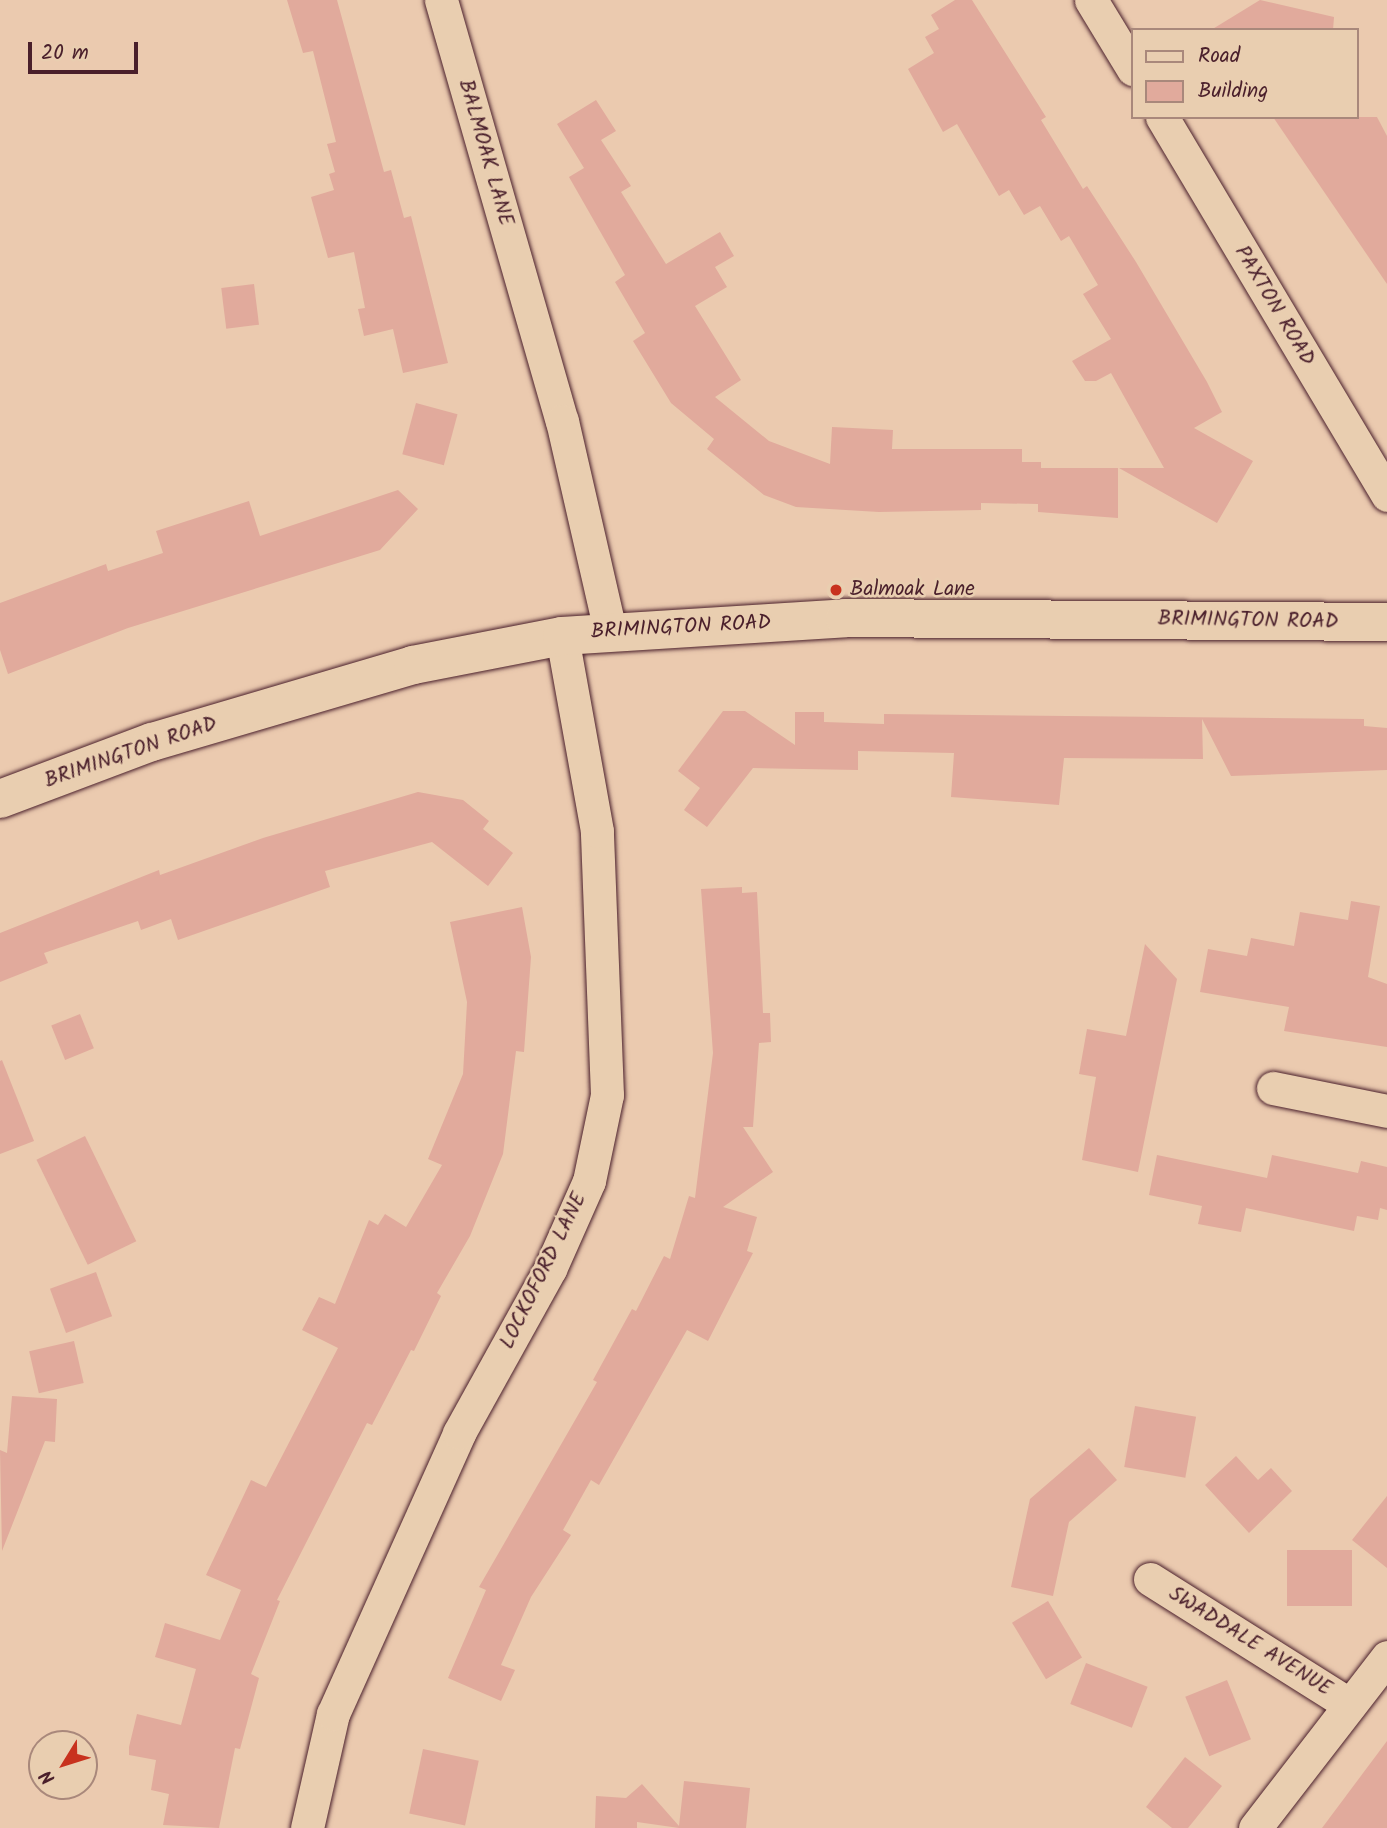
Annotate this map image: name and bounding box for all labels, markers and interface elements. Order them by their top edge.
scale bar [32,28,142,72]
legend [1132,28,1359,119]
text: 20 m [41,37,89,70]
text: Road [1198,40,1240,73]
text: Building [1198,75,1268,108]
street label: BALMOAK LANE [452,77,518,229]
street label: PAXTON ROAD [1228,241,1320,371]
place label: Balmoak Lane [850,577,975,603]
marker: Balmoak Lane [828,582,844,598]
street label: BRIMINGTON ROAD [1158,607,1338,635]
street label: BRIMINGTON ROAD [590,611,772,645]
street label: BRIMINGTON ROAD [42,712,220,794]
street label: LOCKOFORD LANE [495,1189,593,1353]
street label: SWADDALE AVENUE [1164,1582,1336,1702]
north arrow [28,1730,98,1800]
text: N [33,1763,64,1791]

